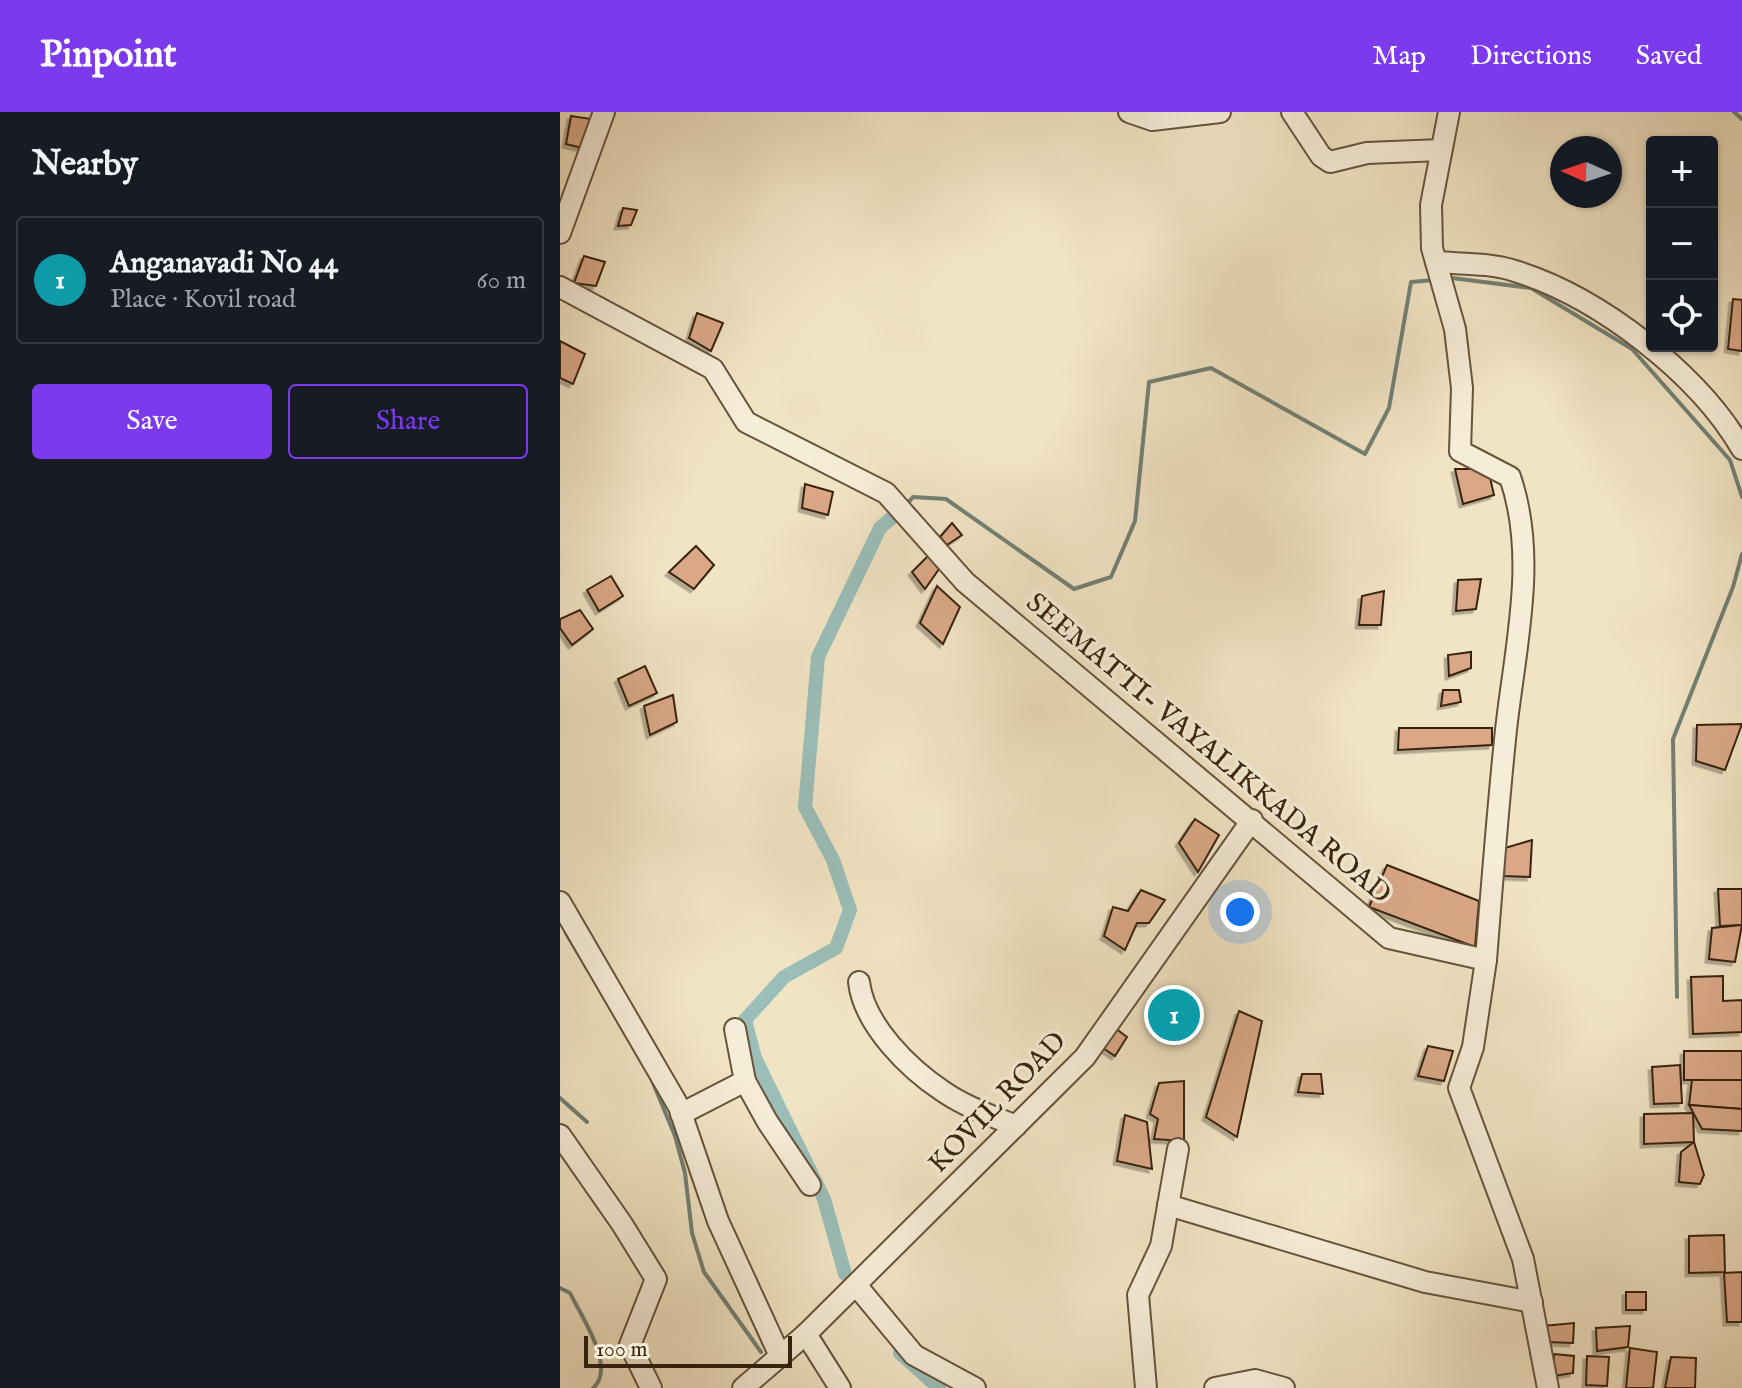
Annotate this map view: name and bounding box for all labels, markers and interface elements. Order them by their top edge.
text: Pinpoint [40,32,177,80]
text: Map [1372,39,1426,74]
text: Directions [1470,39,1592,74]
text: Saved [1636,39,1702,74]
north arrow [1550,136,1622,208]
map controls [1646,136,1718,352]
button: + [1646,136,1718,208]
text: Nearby [32,143,138,186]
button: − [1646,208,1718,280]
text: Anganavadi No 44 [110,245,338,283]
text: 1 [55,264,65,297]
text: 60 m [477,264,526,297]
button: locate [1646,280,1718,352]
text: Place · Kovil road [110,283,296,316]
button: Save [32,384,272,459]
button: Share [288,384,528,459]
street label: SEEMATTI- VAYALIKKADA ROAD [1018,586,1398,912]
your location [1220,892,1260,932]
pin: 1 [1148,985,1200,1045]
street label: KOVIL ROAD [922,1025,1074,1181]
scale bar [584,1332,792,1368]
text: 100 m [596,1336,648,1364]

